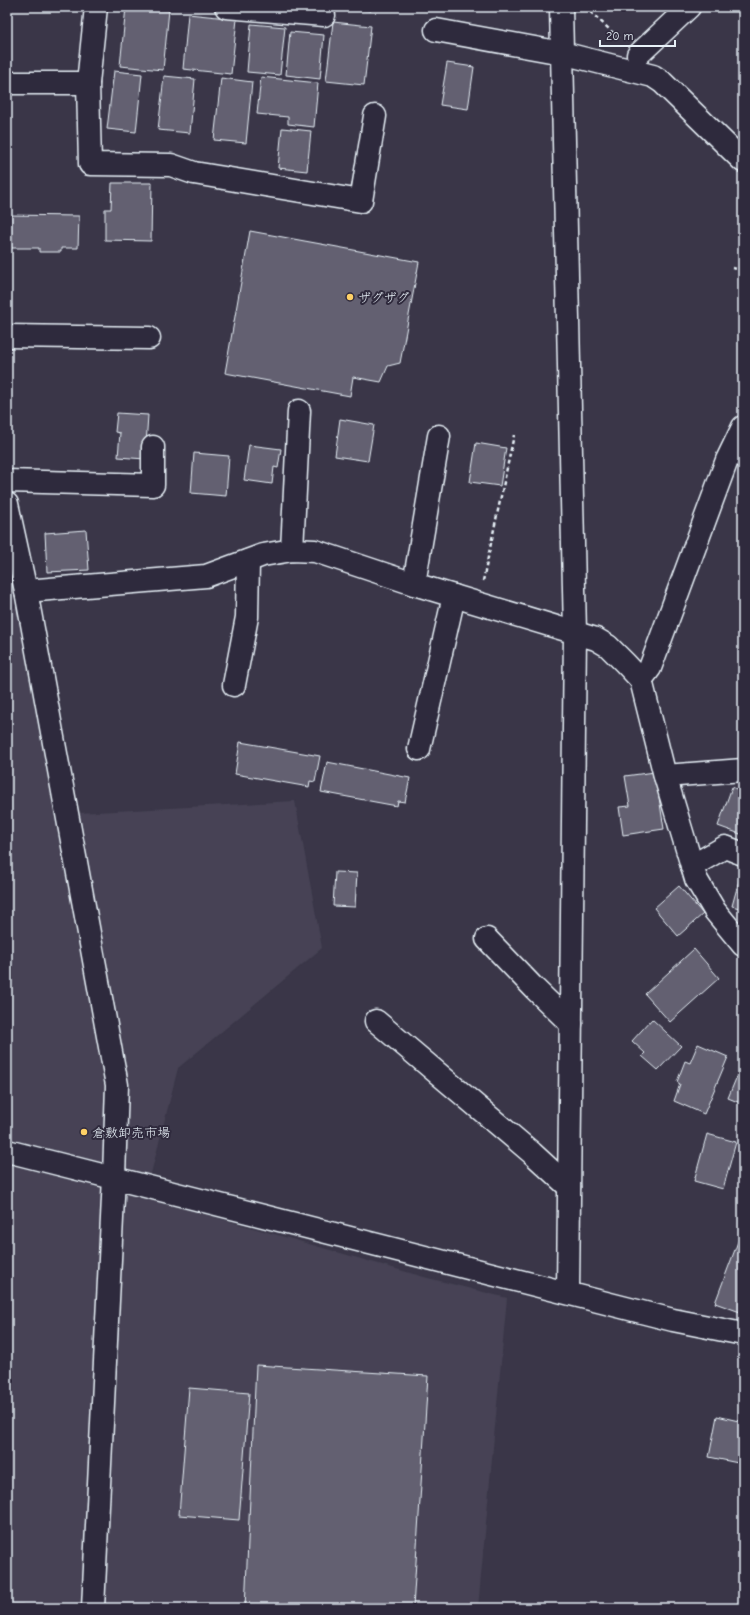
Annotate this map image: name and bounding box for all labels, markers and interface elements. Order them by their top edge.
scale bar [600,22,675,48]
text: 20 m [606,29,634,43]
place label: ザグザグ [358,290,409,305]
marker: ザグザグ [345,292,355,302]
place label: 倉敷卸売市場 [92,1125,170,1140]
marker: 倉敷卸売市場 [79,1127,89,1137]

